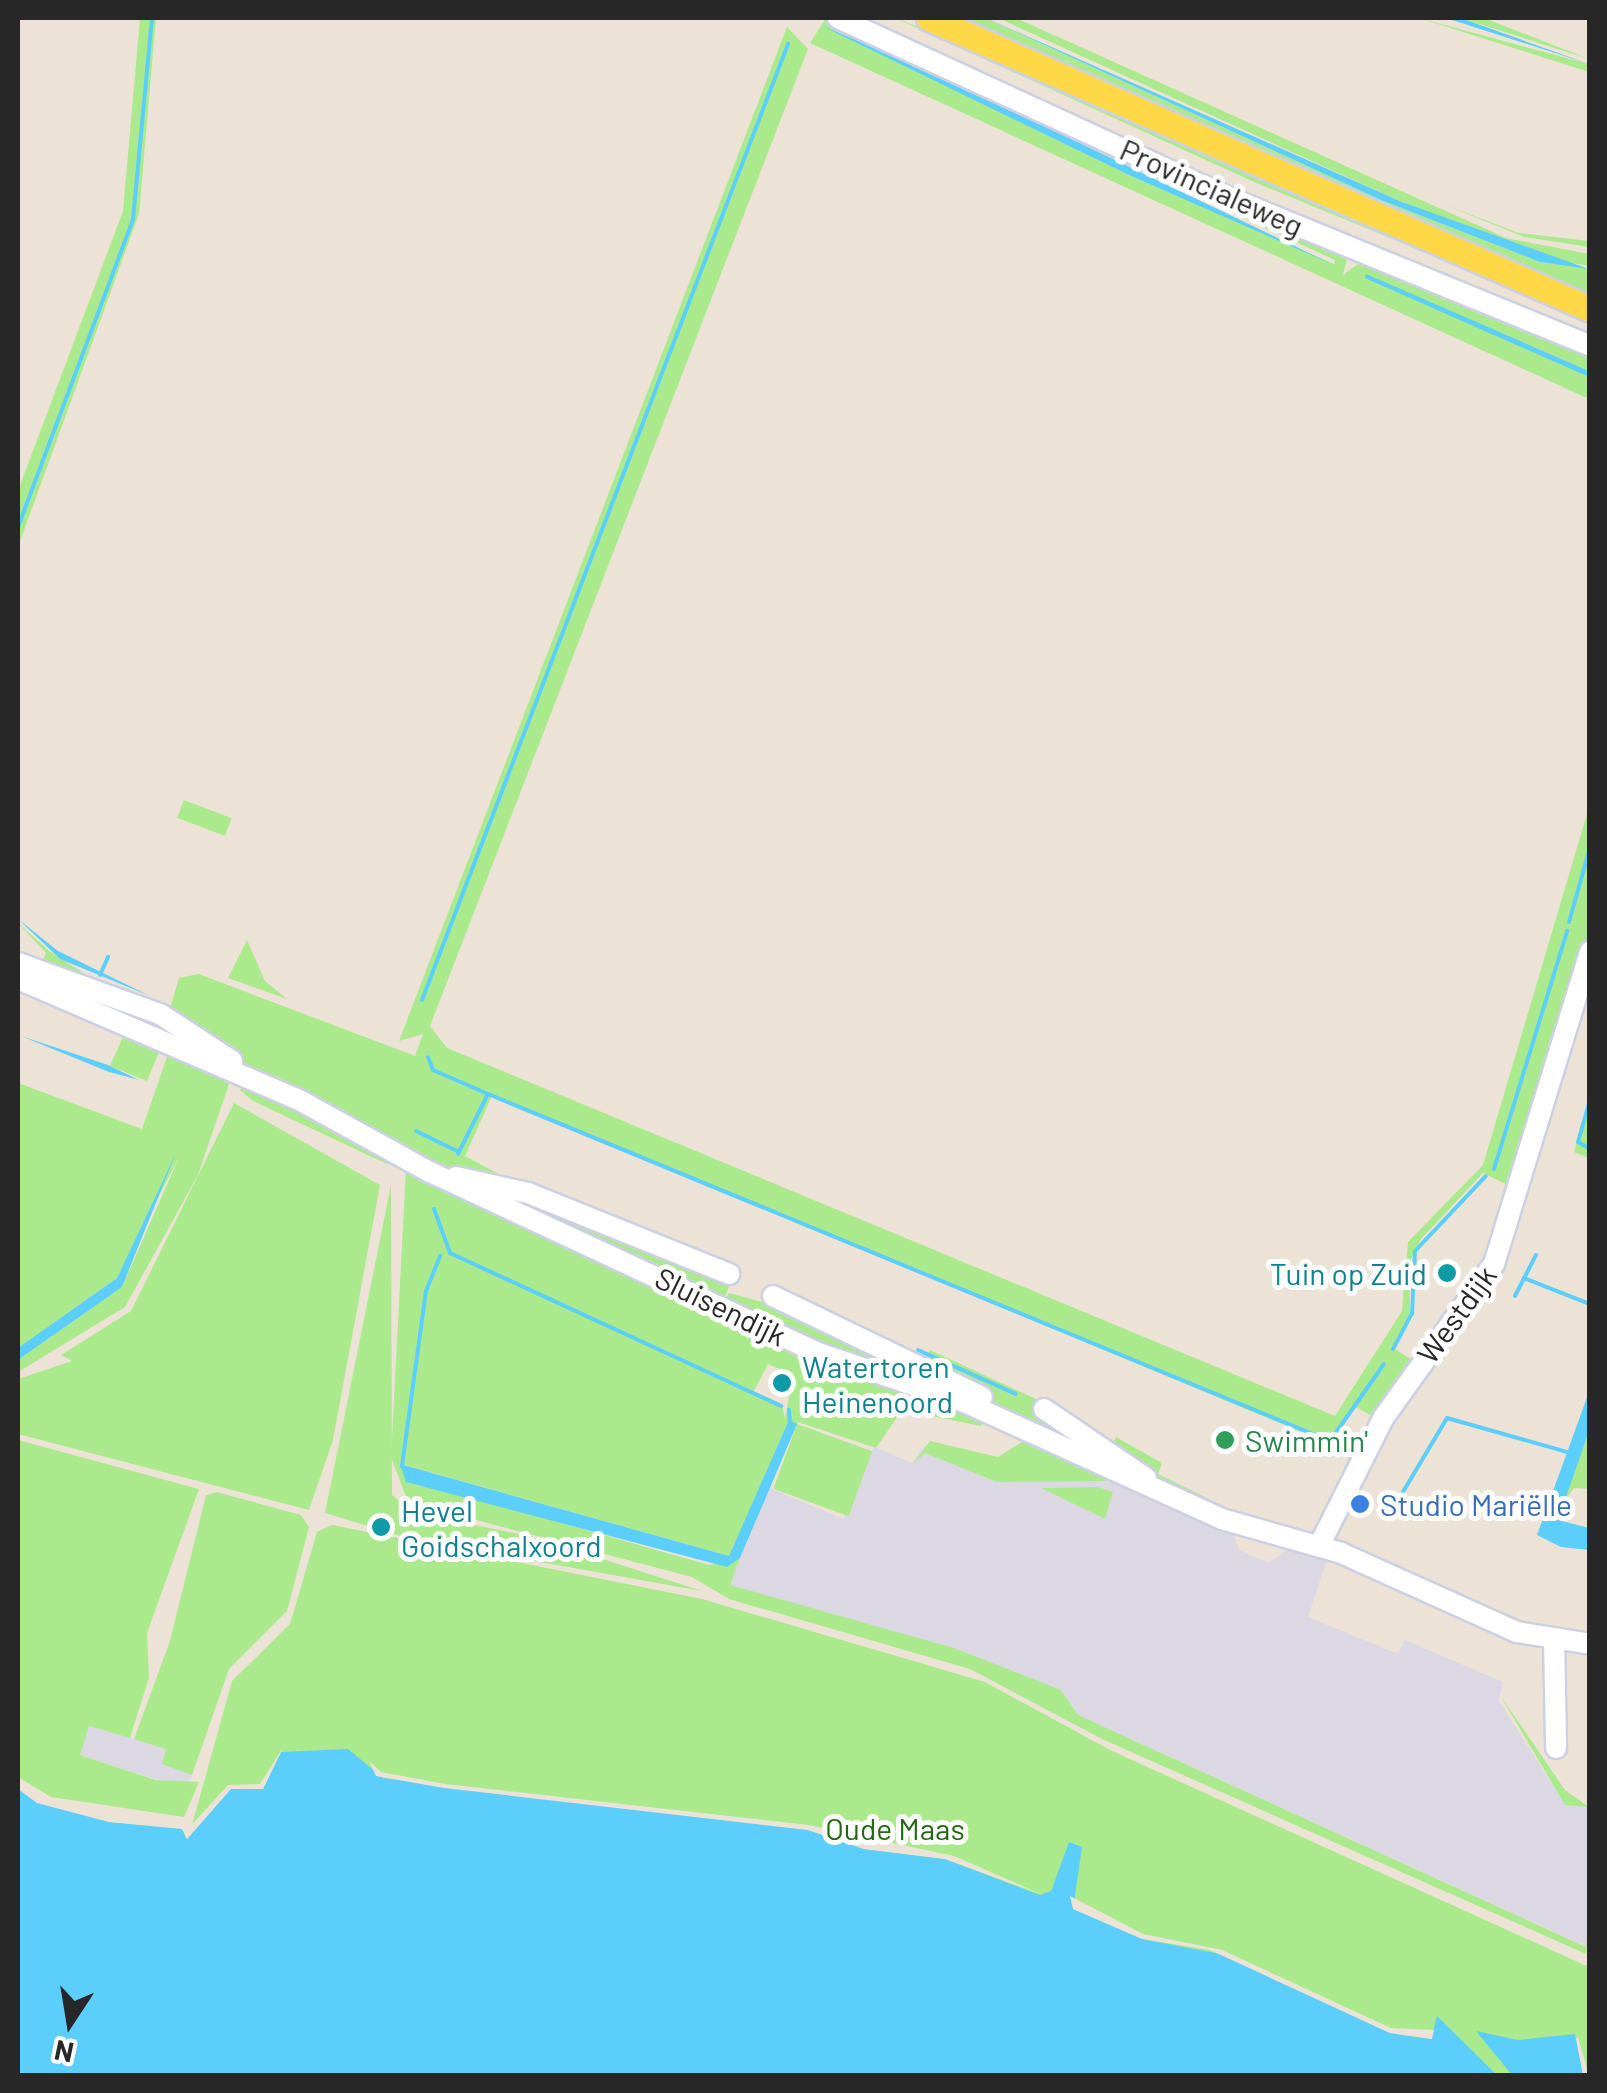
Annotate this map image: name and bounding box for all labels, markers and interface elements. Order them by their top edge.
street label: Provincialeweg [1115,131,1309,243]
place label: Tuin op Zuid [1270,1255,1427,1291]
street label: Westdijk [1409,1258,1503,1370]
street label: Sluisendijk [650,1259,792,1353]
marker: Tuin op Zuid [1436,1262,1458,1284]
place label: Watertoren Heinenoord [802,1348,953,1418]
marker: Watertoren Heinenoord [771,1372,793,1394]
place label: Swimmin' [1245,1422,1368,1458]
marker: Swimmin' [1214,1429,1236,1451]
place label: Studio Mariëlle [1380,1486,1572,1522]
place label: Hevel Goidschalxoord [401,1492,602,1562]
marker: Studio Mariëlle [1349,1493,1371,1515]
marker: Hevel Goidschalxoord [370,1516,392,1538]
park label: Oude Maas [825,1810,965,1846]
north arrow [20,1973,120,2073]
text: N [51,2034,76,2071]

